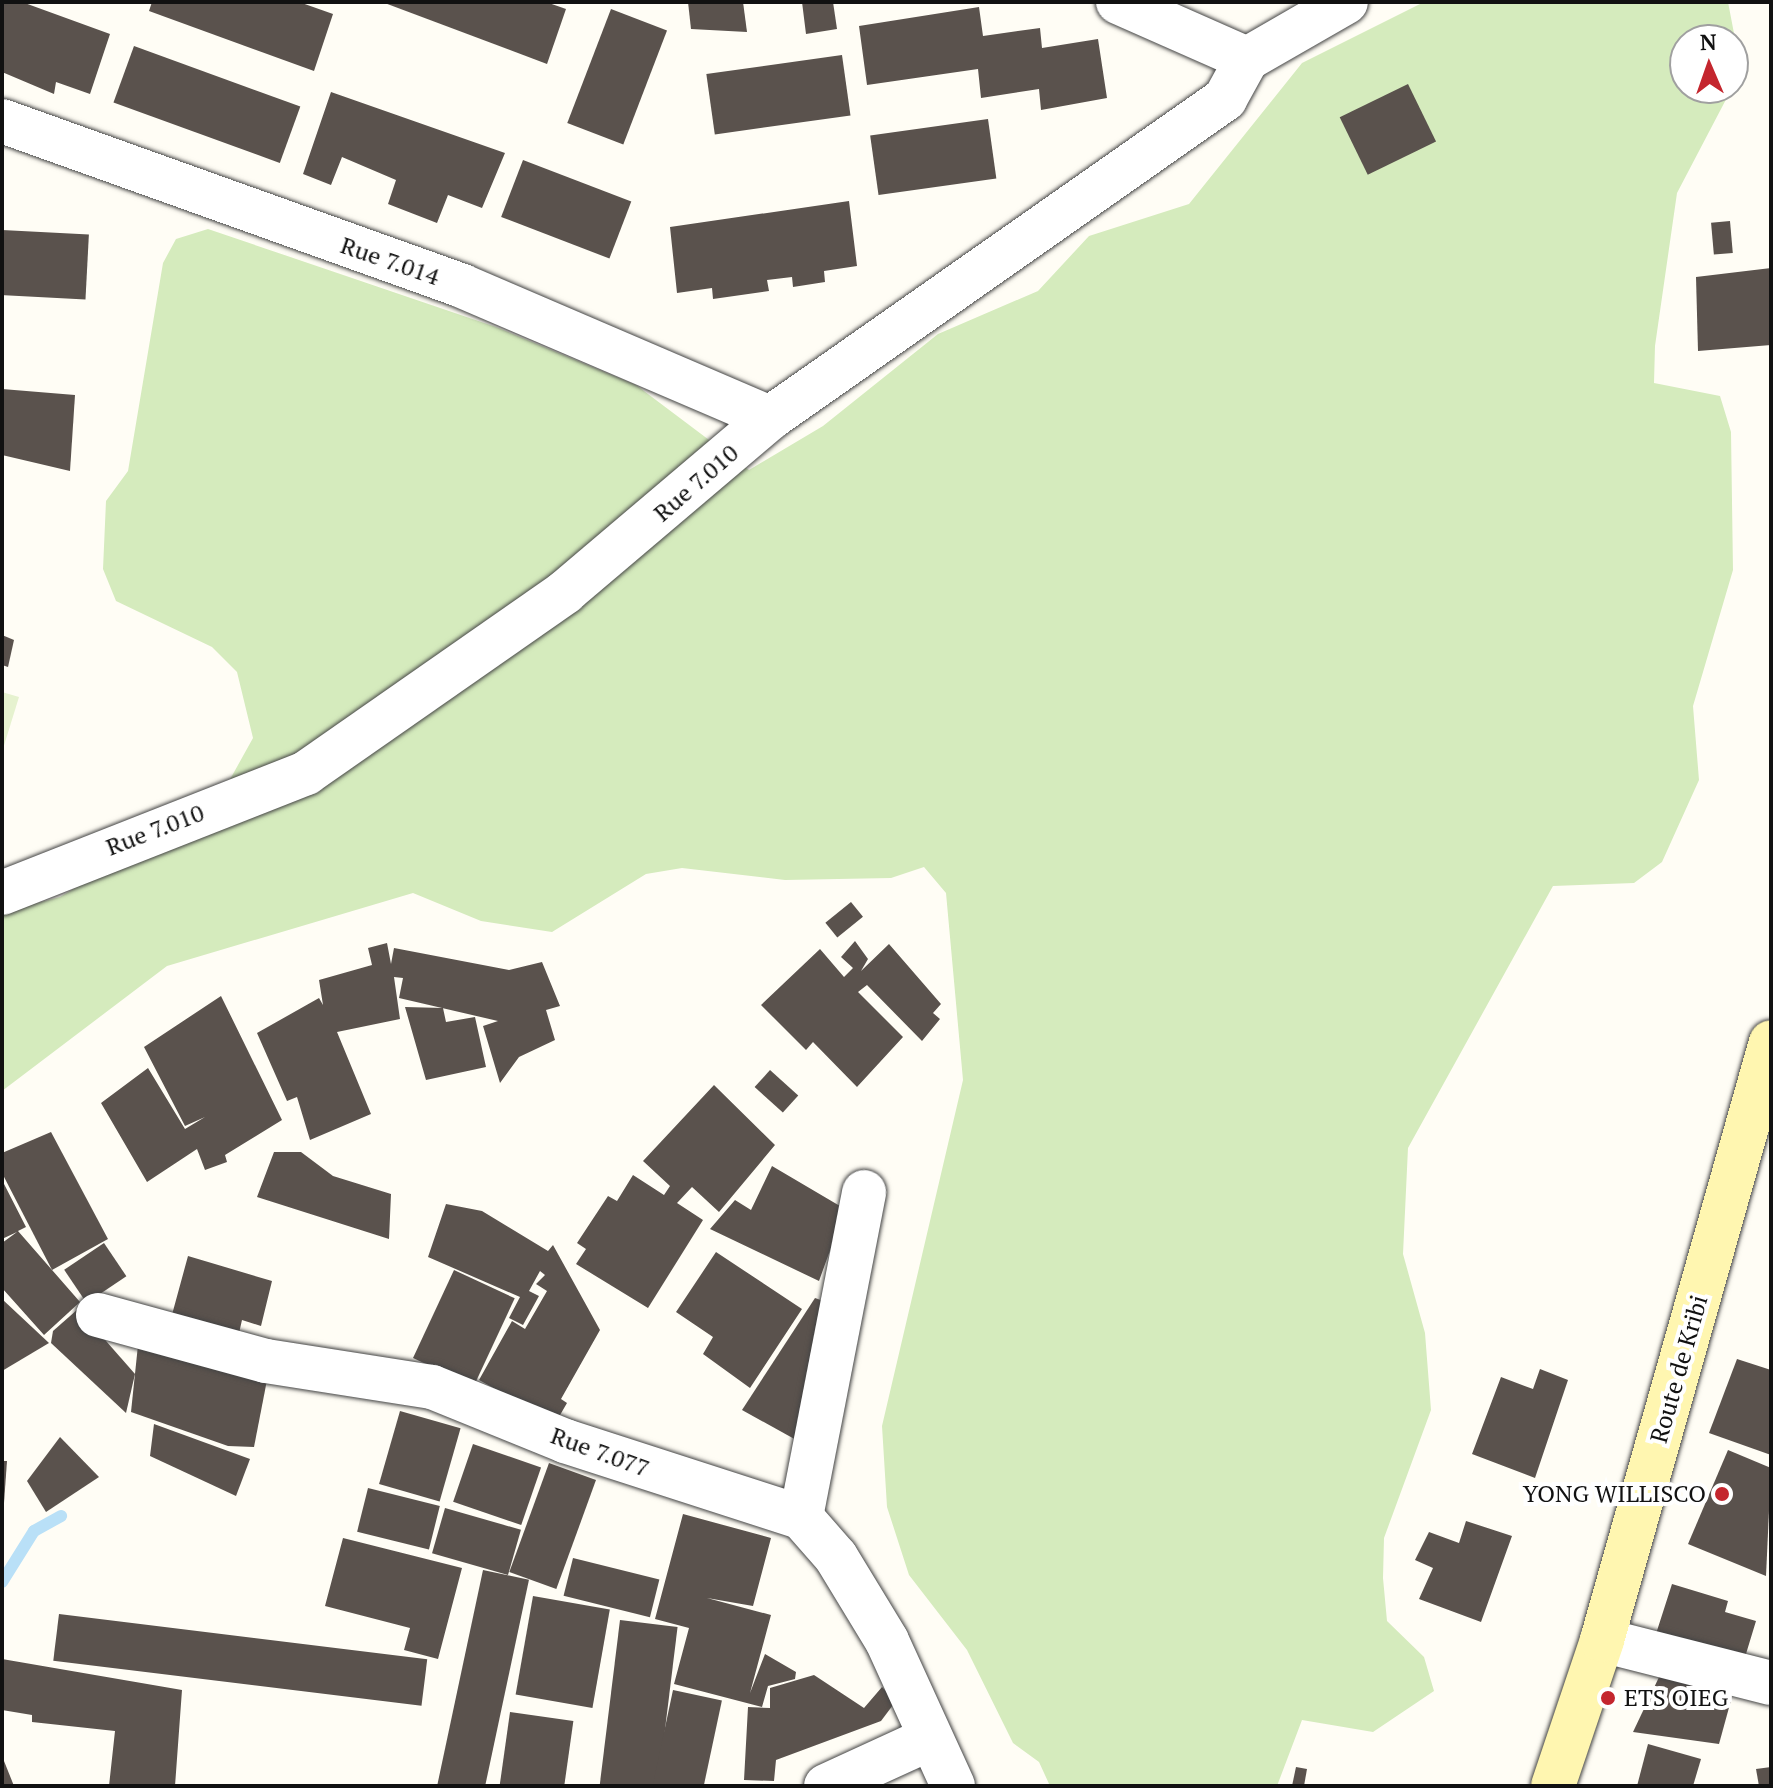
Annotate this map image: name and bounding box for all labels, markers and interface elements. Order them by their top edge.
north arrow [1669,24,1749,104]
text: N [1699,27,1717,56]
street label: Rue 7.014 [337,231,443,291]
street label: Rue 7.010 [648,439,744,527]
street label: Rue 7.010 [102,798,208,862]
street label: Route de Kribi [1644,1292,1714,1446]
street label: Rue 7.077 [547,1421,653,1483]
place label: YONG WILLISCO [1523,1480,1706,1508]
marker: YONG WILLISCO [1713,1485,1731,1503]
place label: ETS OIEG [1624,1684,1728,1712]
marker: ETS OIEG [1599,1689,1617,1707]

